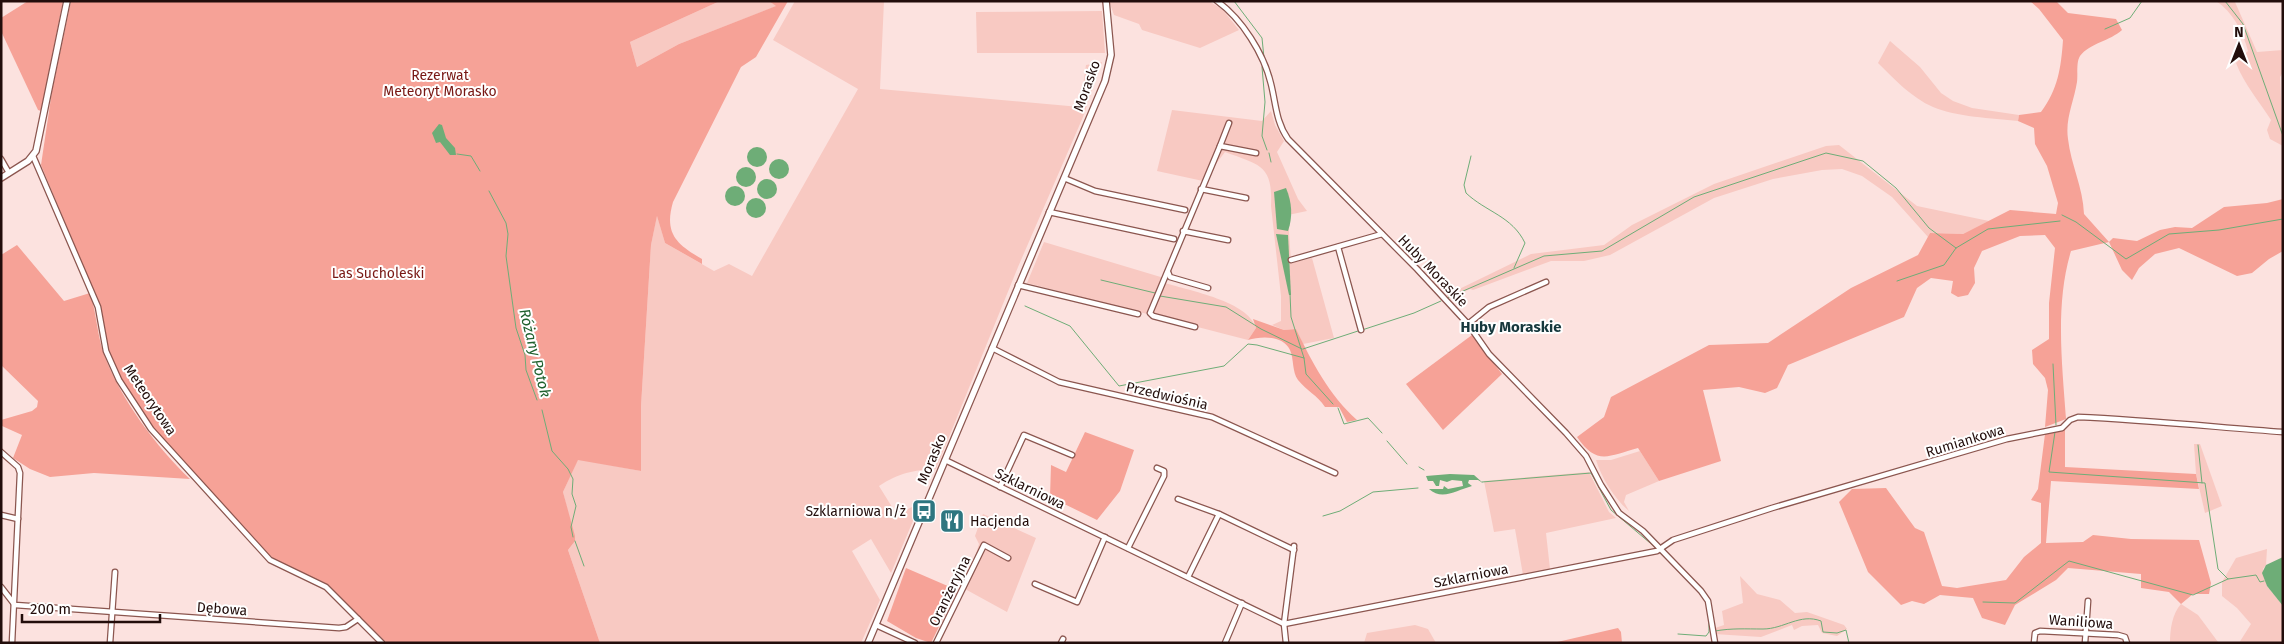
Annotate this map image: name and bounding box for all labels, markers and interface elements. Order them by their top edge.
north arrow [2214,20,2264,70]
text: N [2234,24,2244,41]
street label: Morasko [1070,58,1104,114]
park label: Rezerwat Meteoryt Morasko [383,67,497,100]
street label: Huby Moraskie [1394,232,1472,310]
park label: Las Sucholeski [332,265,424,282]
water label: Różany Potok [515,307,555,399]
district label: Huby Moraskie [1461,318,1561,336]
street label: Meteorytowa [120,361,180,439]
street label: Przedwiośnia [1124,378,1210,414]
street label: Rumiankowa [1924,421,2006,461]
street label: Morasko [914,431,950,487]
street label: Szklarniowa [992,465,1068,513]
bus stop icon: Szklarniowa n/ż [911,498,937,524]
place label: Szklarniowa n/ż [805,503,906,520]
restaurant icon: Hacjenda [939,508,965,534]
place label: Hacjenda [970,513,1030,530]
street label: Oranżeryjna [926,553,974,629]
street label: Szklarniowa [1432,560,1510,592]
scale bar [22,592,160,624]
street label: Dębowa [196,599,248,619]
text: 200 m [30,600,71,618]
street label: Waniliowa [2048,611,2114,633]

